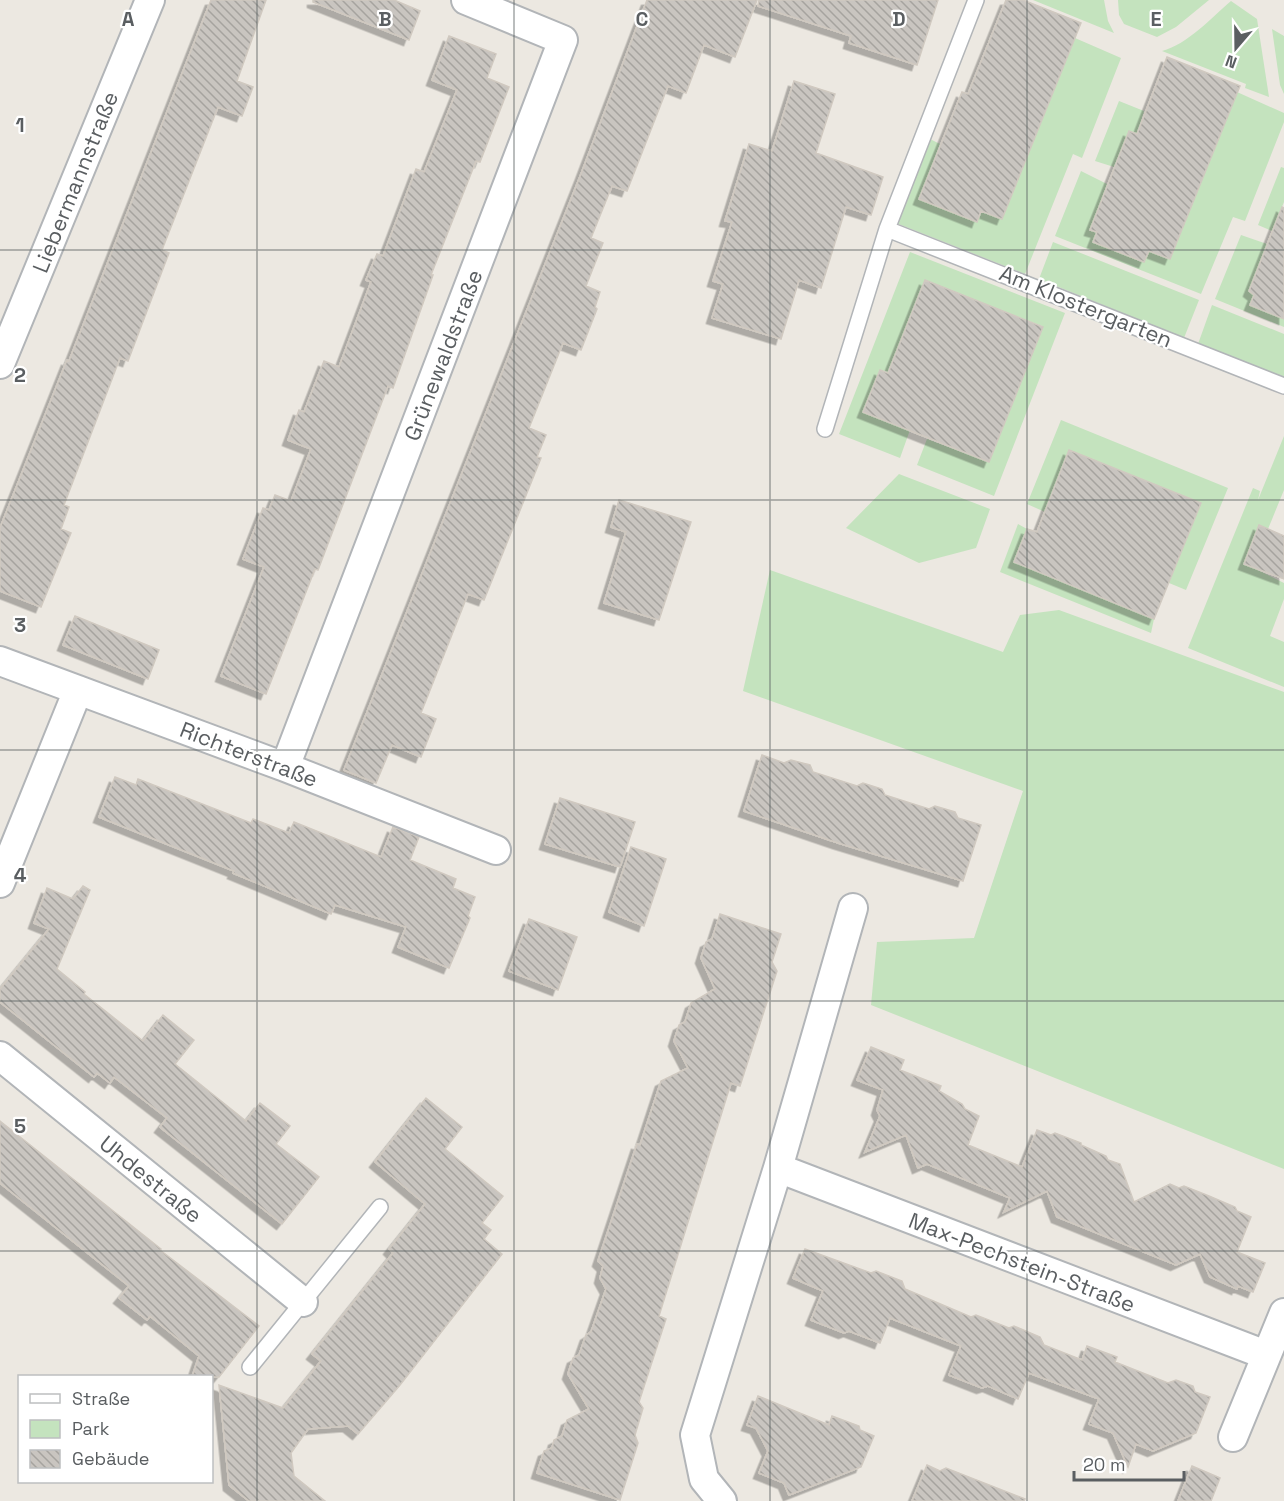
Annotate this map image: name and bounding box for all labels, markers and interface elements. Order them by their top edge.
text: A [122,6,135,32]
text: B [378,6,392,32]
text: C [636,6,649,32]
text: D [892,6,906,32]
text: E [1150,6,1162,32]
north arrow [1206,18,1266,78]
text: N [1222,50,1240,73]
street label: Liebermannstraße [26,87,124,277]
text: 1 [15,112,25,138]
street label: Am Klostergarten [995,259,1177,353]
street label: Grünewaldstraße [397,265,489,445]
text: 2 [14,362,26,388]
text: 3 [14,612,26,638]
street label: Richterstraße [176,715,322,793]
text: 4 [14,862,27,888]
text: 5 [14,1113,26,1139]
street label: Uhdestraße [94,1129,208,1229]
street label: Max-Pechstein-Straße [905,1206,1139,1318]
legend [18,1375,213,1483]
text: Straße [72,1387,130,1410]
text: Park [72,1417,110,1440]
scale bar [1074,1444,1184,1482]
text: Gebäude [72,1447,150,1470]
text: 20 m [1083,1453,1126,1476]

